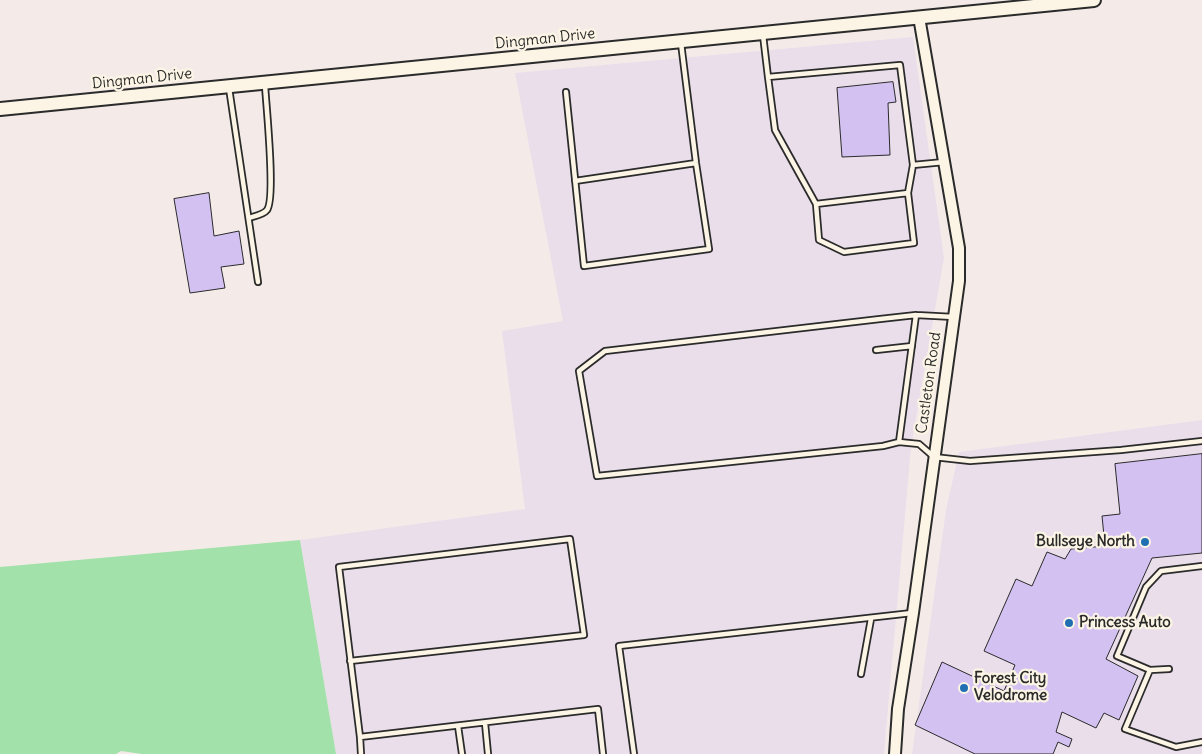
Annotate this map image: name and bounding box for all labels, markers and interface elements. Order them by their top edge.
street label: Dingman Drive [494,25,596,53]
street label: Dingman Drive [91,65,193,93]
street label: Castleton Road [913,331,945,435]
place label: Bullseye North [1036,533,1135,551]
marker: Bullseye North [1139,536,1151,548]
place label: Princess Auto [1079,614,1171,632]
marker: Princess Auto [1063,617,1075,629]
place label: Forest City Velodrome [974,670,1047,705]
marker: Forest City Velodrome [958,682,970,694]

